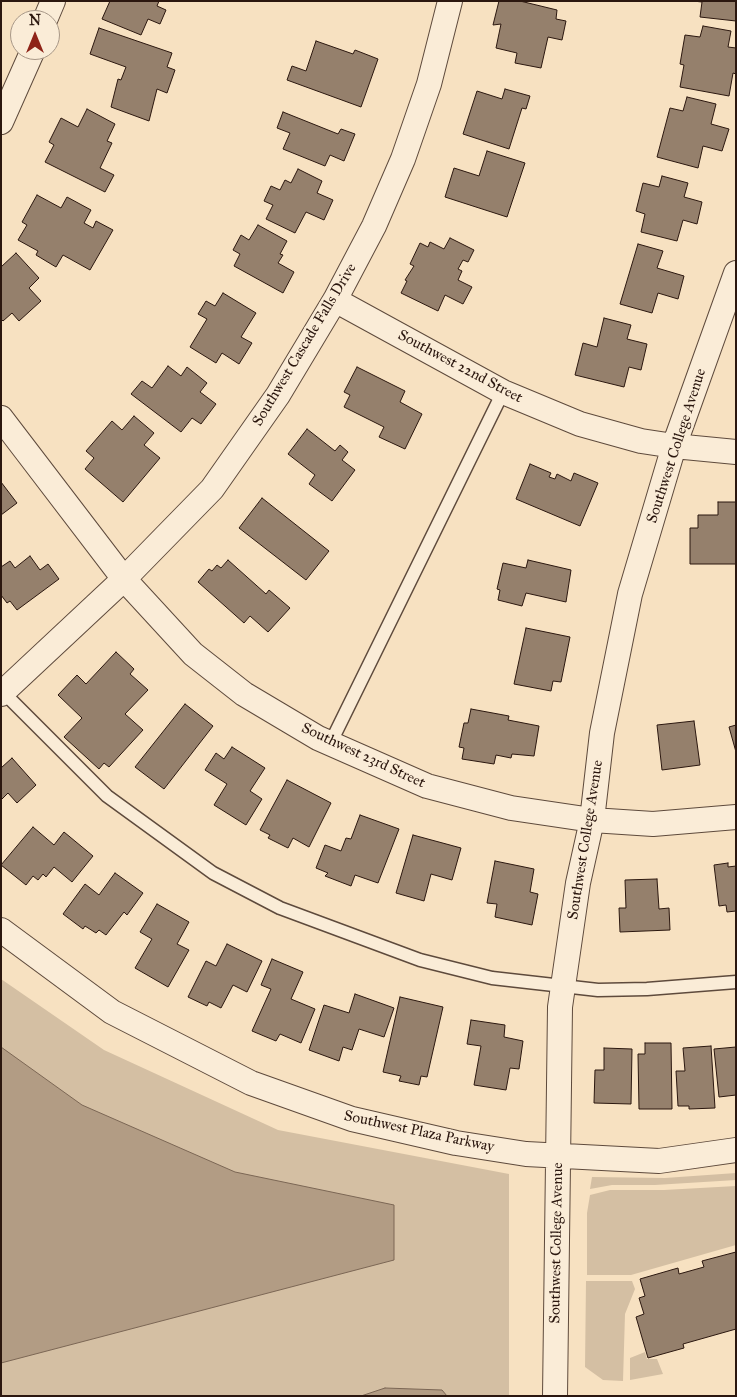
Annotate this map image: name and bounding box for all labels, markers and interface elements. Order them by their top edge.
north arrow [10,10,60,60]
text: N [29,12,41,29]
street label: Southwest Cascade Falls Drive [249,260,361,430]
street label: Southwest 22nd Street [395,327,525,407]
street label: Southwest College Avenue [644,366,710,526]
street label: Southwest 23rd Street [298,719,428,793]
street label: Southwest College Avenue [564,759,608,921]
street label: Southwest Plaza Parkway [342,1107,496,1157]
street label: Southwest College Avenue [547,1162,567,1324]

